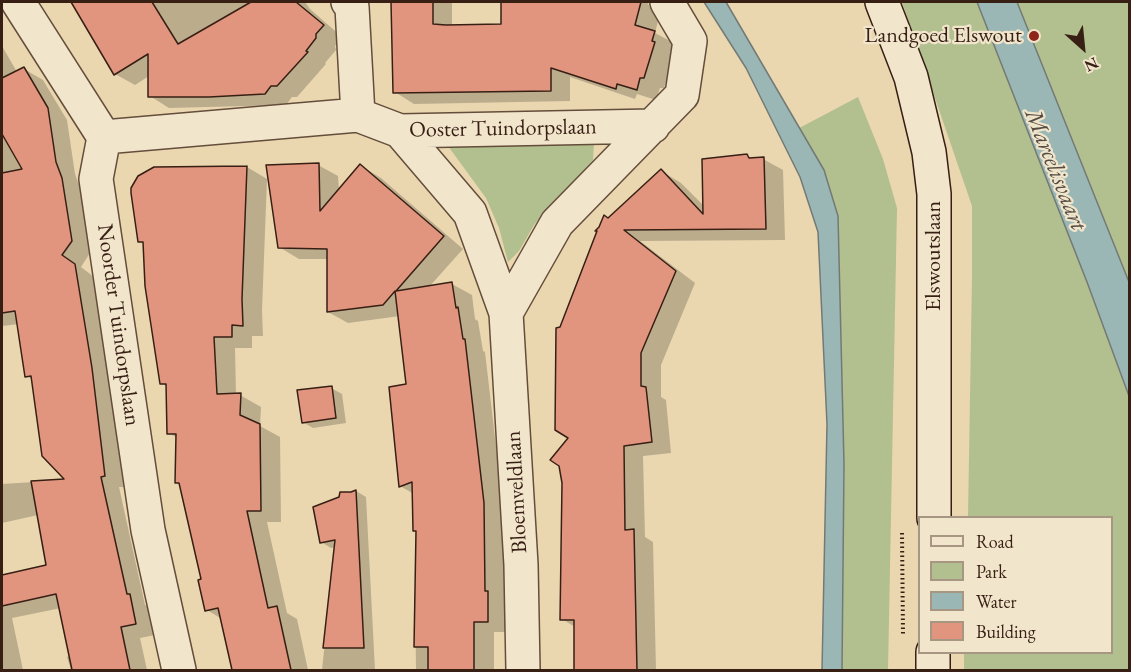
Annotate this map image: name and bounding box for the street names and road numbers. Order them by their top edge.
street label: Ooster Tuindorpslaan [409,114,597,144]
street label: Elswoutslaan [921,201,947,311]
street label: Noorder Tuindorpslaan [91,222,145,428]
street label: Bloemveldlaan [501,430,533,554]

